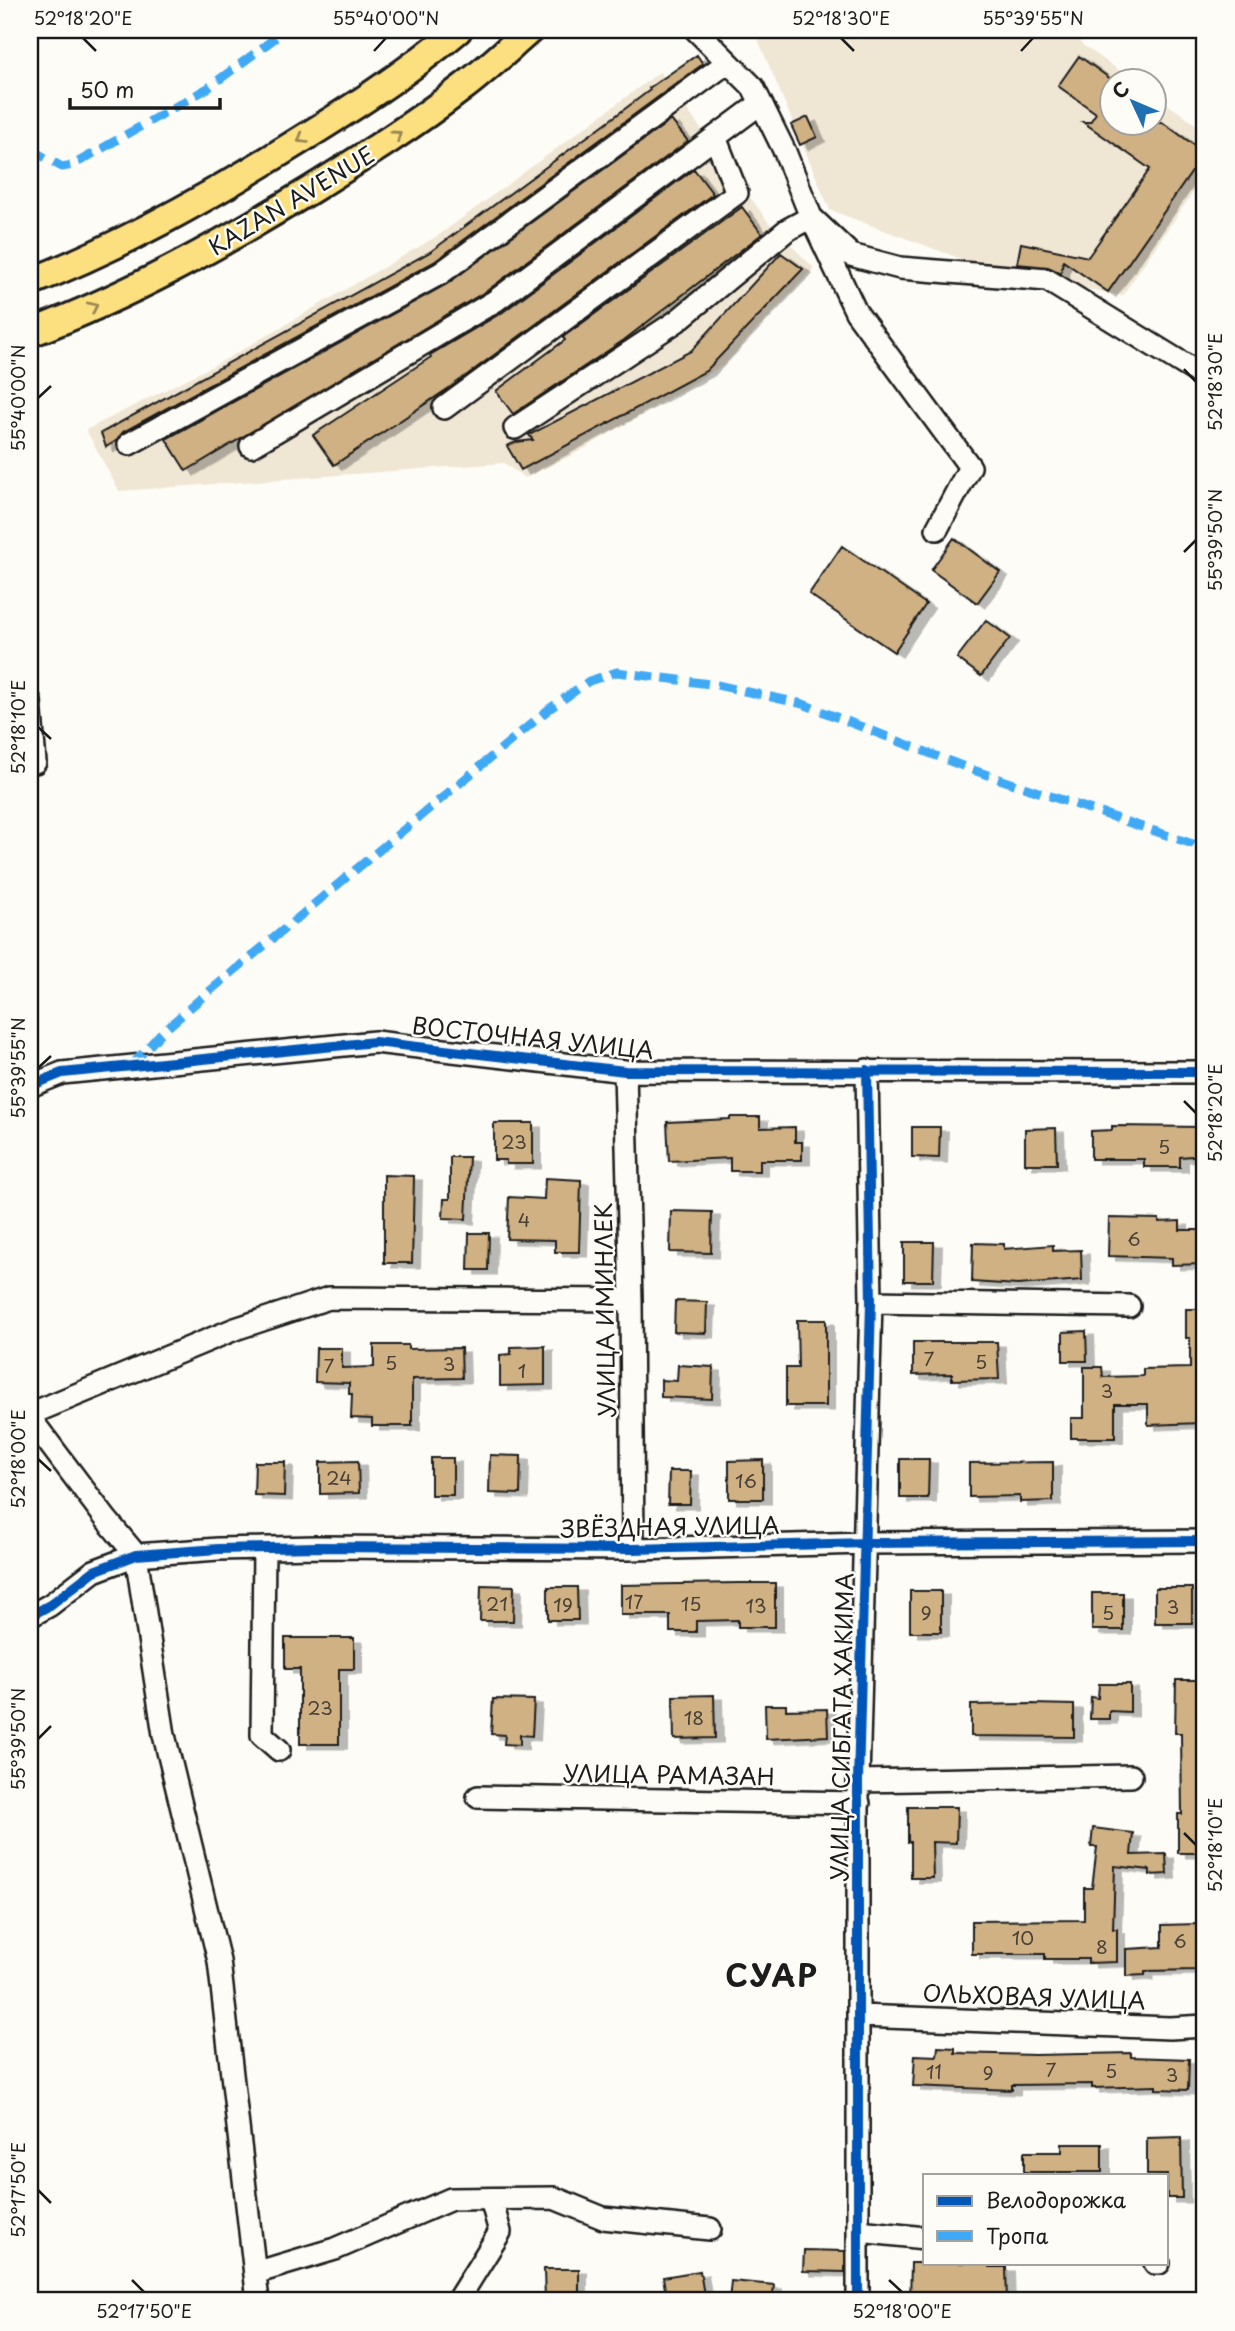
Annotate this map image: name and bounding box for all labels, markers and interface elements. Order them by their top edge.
text: 52°18'20"E [33,4,133,31]
text: 55°40'00"N [333,4,439,31]
text: 52°18'30"E [792,4,890,31]
text: 55°39'55"N [982,4,1084,31]
scale bar [70,66,220,110]
north arrow [1098,66,1168,136]
text: 50 m [80,73,134,105]
text: С [1105,75,1135,104]
one-way arrow [297,131,310,144]
one-way arrow [389,131,402,143]
street label: KAZAN AVENUE [201,137,381,263]
one-way arrow [86,302,98,316]
text: 52°18'30"E [1201,333,1228,431]
text: 55°40'00"N [4,345,31,451]
text: 55°39'50"N [1201,489,1228,591]
text: 52°18'10"E [4,680,31,774]
street label: ВОСТОЧНАЯ УЛИЦА [410,1007,656,1067]
text: 55°39'55"N [4,1017,31,1119]
text: 52°18'20"E [1201,1063,1228,1163]
house number: 23 [501,1127,527,1155]
house number: 5 [1158,1132,1170,1160]
street label: УЛИЦА ИМИНЛЕК [585,1202,623,1418]
house number: 4 [518,1205,530,1233]
house number: 6 [1127,1224,1141,1252]
house number: 7 [924,1344,935,1372]
house number: 5 [975,1347,987,1375]
house number: 5 [385,1348,397,1376]
house number: 3 [443,1349,455,1377]
house number: 7 [324,1351,335,1379]
house number: 1 [518,1356,526,1384]
house number: 3 [1101,1376,1113,1404]
text: 52°18'00"E [4,1409,31,1509]
house number: 24 [326,1463,352,1491]
house number: 16 [735,1466,757,1494]
street label: ЗВЁЗДНАЯ УЛИЦА [560,1507,780,1545]
street label: УЛИЦА СИБГАТА ХАКИМА [821,1572,861,1882]
house number: 17 [625,1587,643,1615]
house number: 21 [486,1589,508,1617]
house number: 15 [681,1589,701,1617]
house number: 19 [553,1590,573,1618]
house number: 13 [745,1591,767,1619]
house number: 3 [1167,1592,1179,1620]
house number: 9 [920,1598,932,1626]
house number: 5 [1102,1598,1114,1626]
text: 55°39'50"N [4,1688,31,1790]
house number: 23 [307,1693,333,1721]
house number: 18 [684,1703,704,1731]
street label: УЛИЦА РАМАЗАН [563,1755,775,1793]
text: 52°18'10"E [1201,1798,1228,1892]
house number: 10 [1012,1923,1034,1951]
house number: 6 [1173,1926,1187,1954]
house number: 8 [1096,1932,1108,1960]
district label: СУАР [725,1952,819,1997]
street label: ОЛЬХОВАЯ УЛИЦА [922,1975,1146,2017]
house number: 7 [1046,2055,1057,2083]
house number: 5 [1105,2056,1117,2084]
house number: 11 [926,2057,942,2085]
house number: 9 [982,2058,994,2086]
house number: 3 [1166,2060,1178,2088]
text: 52°17'50"E [4,2142,31,2238]
legend [923,2174,1168,2264]
text: Велодорожка [986,2183,1127,2215]
text: Тропа [986,2219,1048,2251]
text: 52°17'50"E [96,2297,192,2324]
text: 52°18'00"E [852,2297,952,2324]

